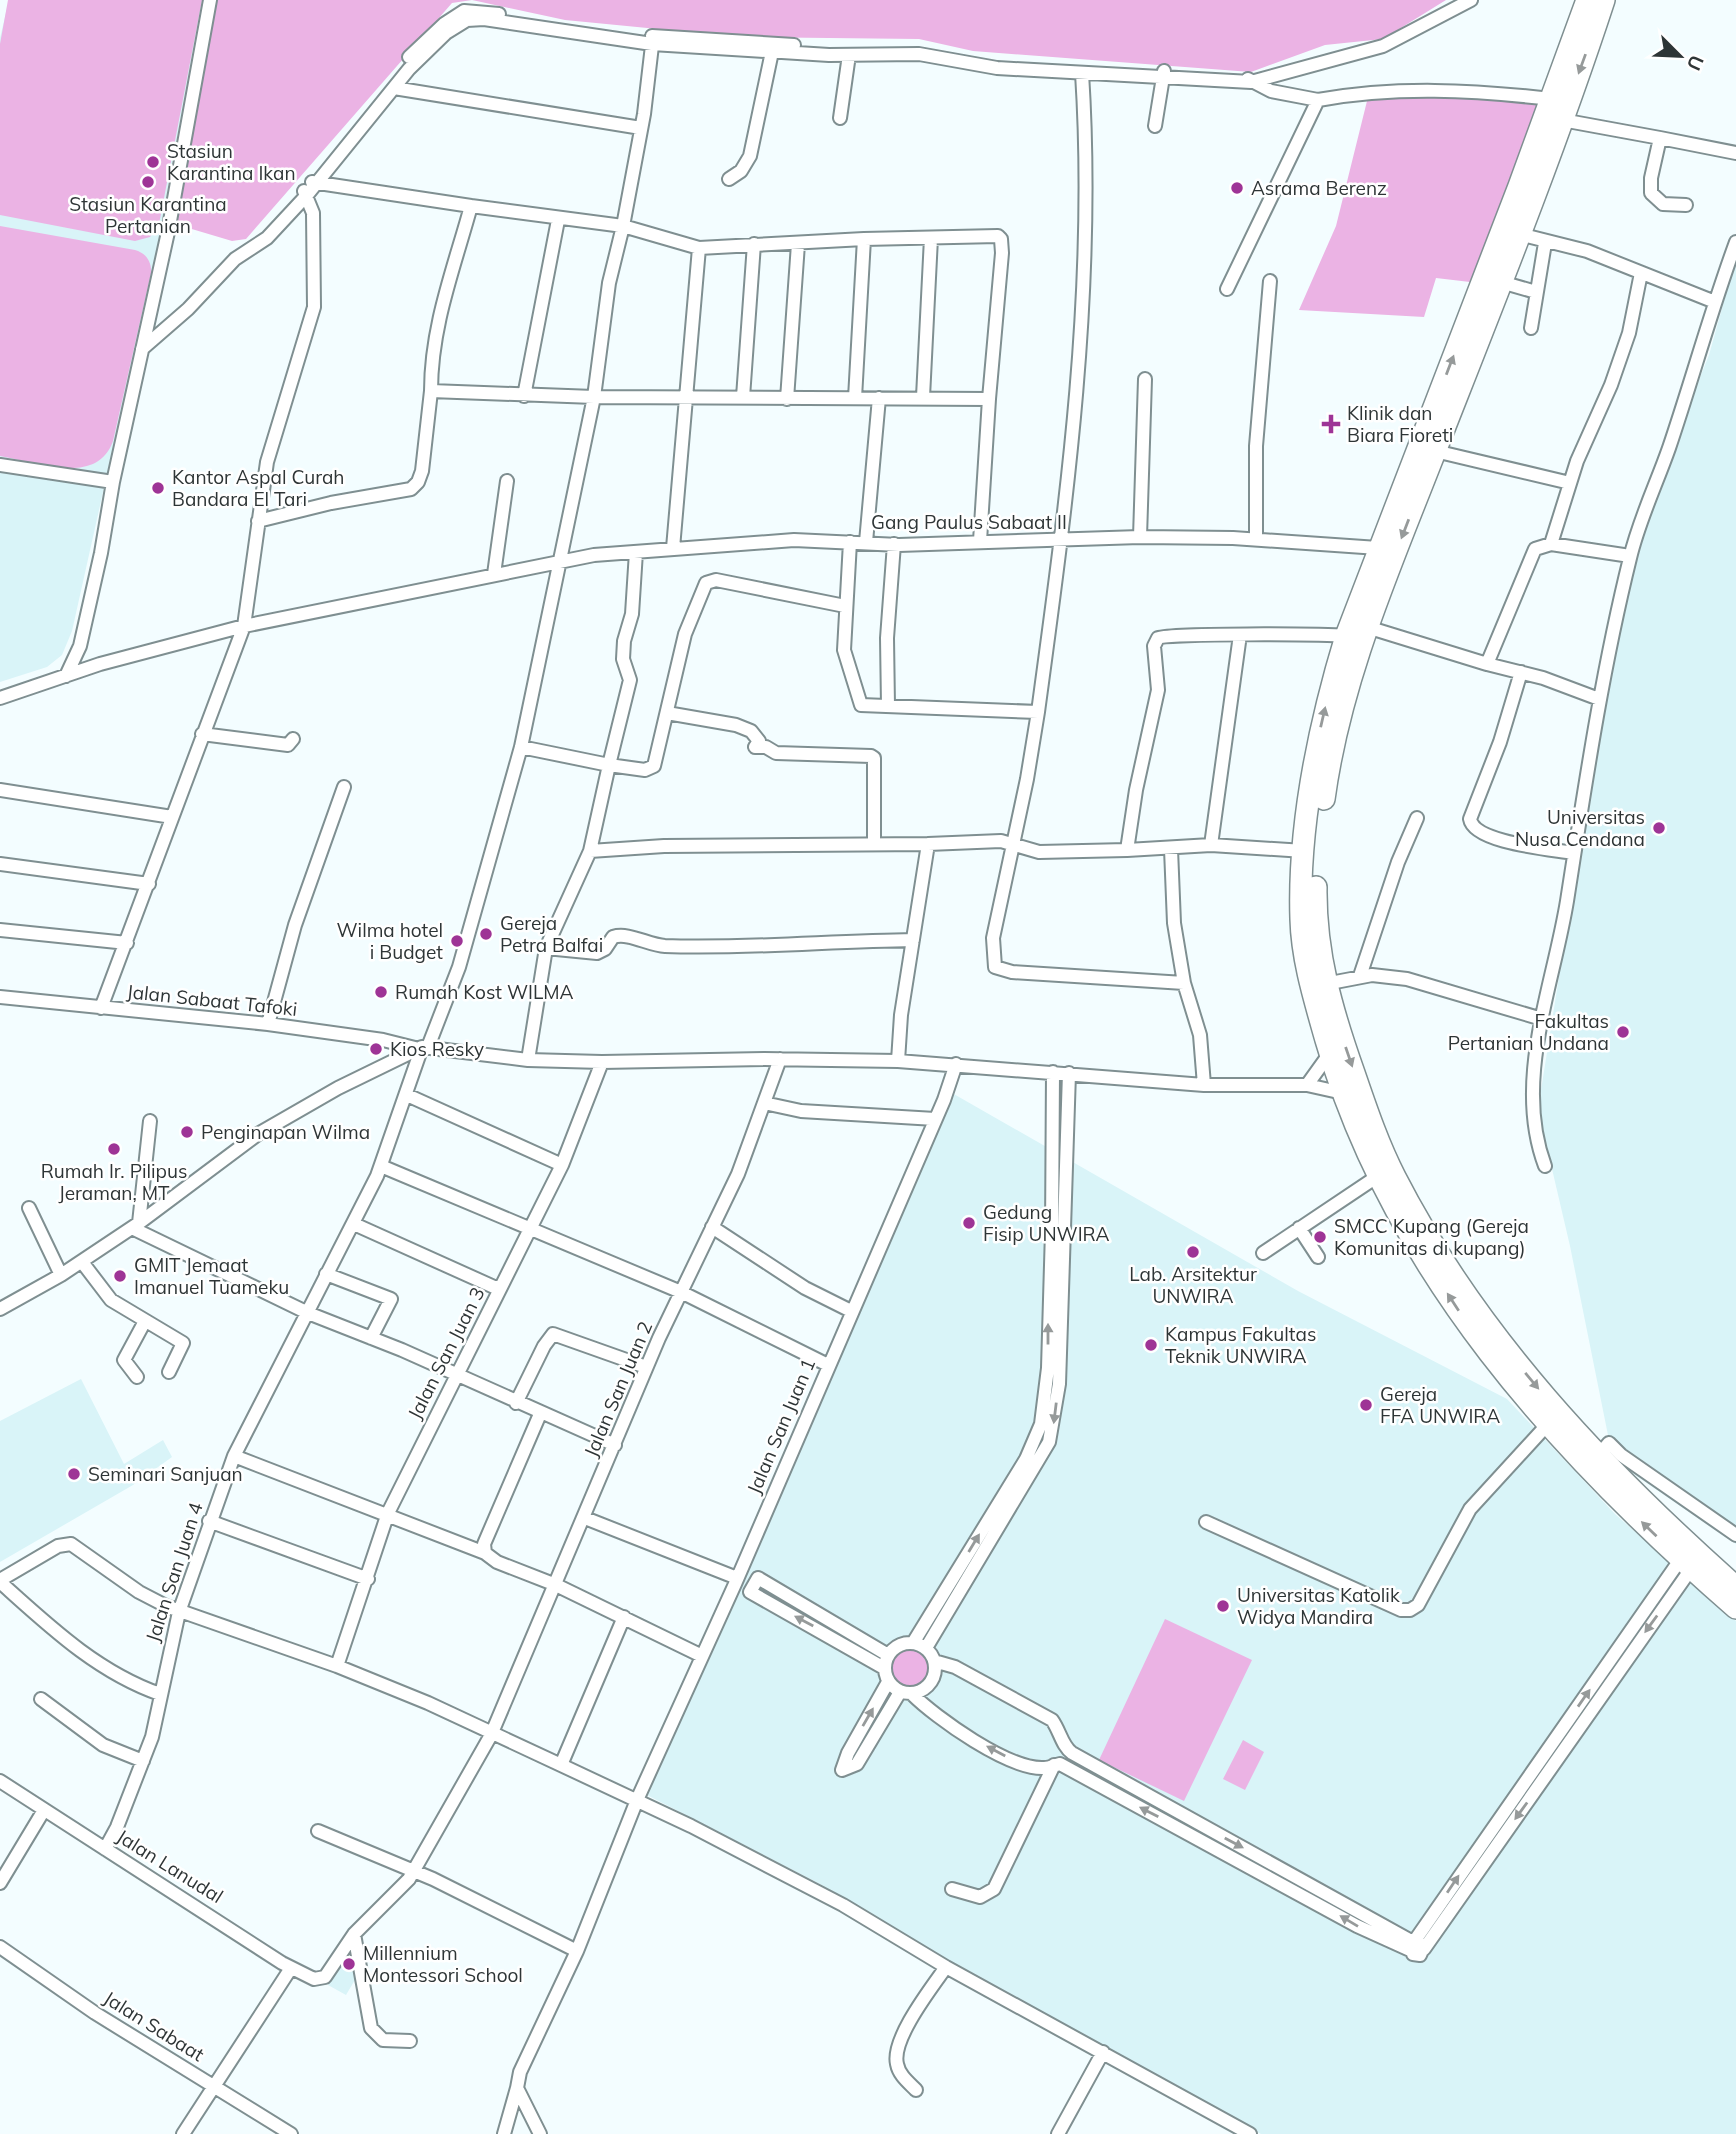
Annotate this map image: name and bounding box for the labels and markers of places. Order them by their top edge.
place label: Stasiun Karantina Ikan [167,139,296,185]
marker: Stasiun Karantina Ikan [145,154,161,170]
marker: Stasiun Karantina Pertanian [140,174,156,190]
place label: Asrama Berenz [1251,176,1387,200]
marker: Asrama Berenz [1229,180,1245,196]
place label: Stasiun Karantina Pertanian [69,192,227,238]
place label: Klinik dan Biara Fioreti [1347,401,1453,447]
marker: Klinik dan Biara Fioreti [1321,414,1341,434]
place label: Kantor Aspal Curah Bandara El Tari [172,465,344,511]
marker: Kantor Aspal Curah Bandara El Tari [150,480,166,496]
place label: Universitas Nusa Cendana [1515,805,1645,851]
marker: Universitas Nusa Cendana [1651,820,1667,836]
place label: Gereja Petra Balfai [500,911,603,957]
place label: Wilma hotel i Budget [336,918,443,964]
marker: Gereja Petra Balfai [478,926,494,942]
marker: Wilma hotel i Budget [449,933,465,949]
place label: Rumah Kost WILMA [395,980,574,1004]
marker: Rumah Kost WILMA [373,984,389,1000]
place label: Fakultas Pertanian Undana [1448,1009,1609,1055]
marker: Fakultas Pertanian Undana [1615,1024,1631,1040]
place label: Kios Resky [390,1037,484,1061]
marker: Kios Resky [368,1041,384,1057]
place label: Penginapan Wilma [201,1120,370,1144]
marker: Penginapan Wilma [179,1124,195,1140]
marker: Rumah Ir. Pilipus Jeraman, MT [106,1141,122,1157]
place label: Rumah Ir. Pilipus Jeraman, MT [41,1159,187,1205]
place label: Gedung Fisip UNWIRA [983,1200,1110,1246]
place label: SMCC Kupang (Gereja Komunitas di kupang) [1334,1214,1529,1260]
marker: Gedung Fisip UNWIRA [961,1215,977,1231]
marker: SMCC Kupang (Gereja Komunitas di kupang) [1312,1229,1328,1245]
marker: Lab. Arsitektur UNWIRA [1185,1244,1201,1260]
place label: GMIT Jemaat Imanuel Tuameku [134,1253,289,1299]
place label: Lab. Arsitektur UNWIRA [1129,1262,1257,1308]
marker: GMIT Jemaat Imanuel Tuameku [112,1268,128,1284]
place label: Kampus Fakultas Teknik UNWIRA [1165,1322,1316,1368]
marker: Kampus Fakultas Teknik UNWIRA [1143,1337,1159,1353]
place label: Gereja FFA UNWIRA [1380,1382,1500,1428]
marker: Gereja FFA UNWIRA [1358,1397,1374,1413]
place label: Seminari Sanjuan [88,1462,243,1486]
marker: Seminari Sanjuan [66,1466,82,1482]
place label: Universitas Katolik Widya Mandira [1237,1583,1400,1629]
marker: Universitas Katolik Widya Mandira [1215,1598,1231,1614]
place label: Millennium Montessori School [363,1941,523,1987]
marker: Millennium Montessori School [341,1956,357,1972]

